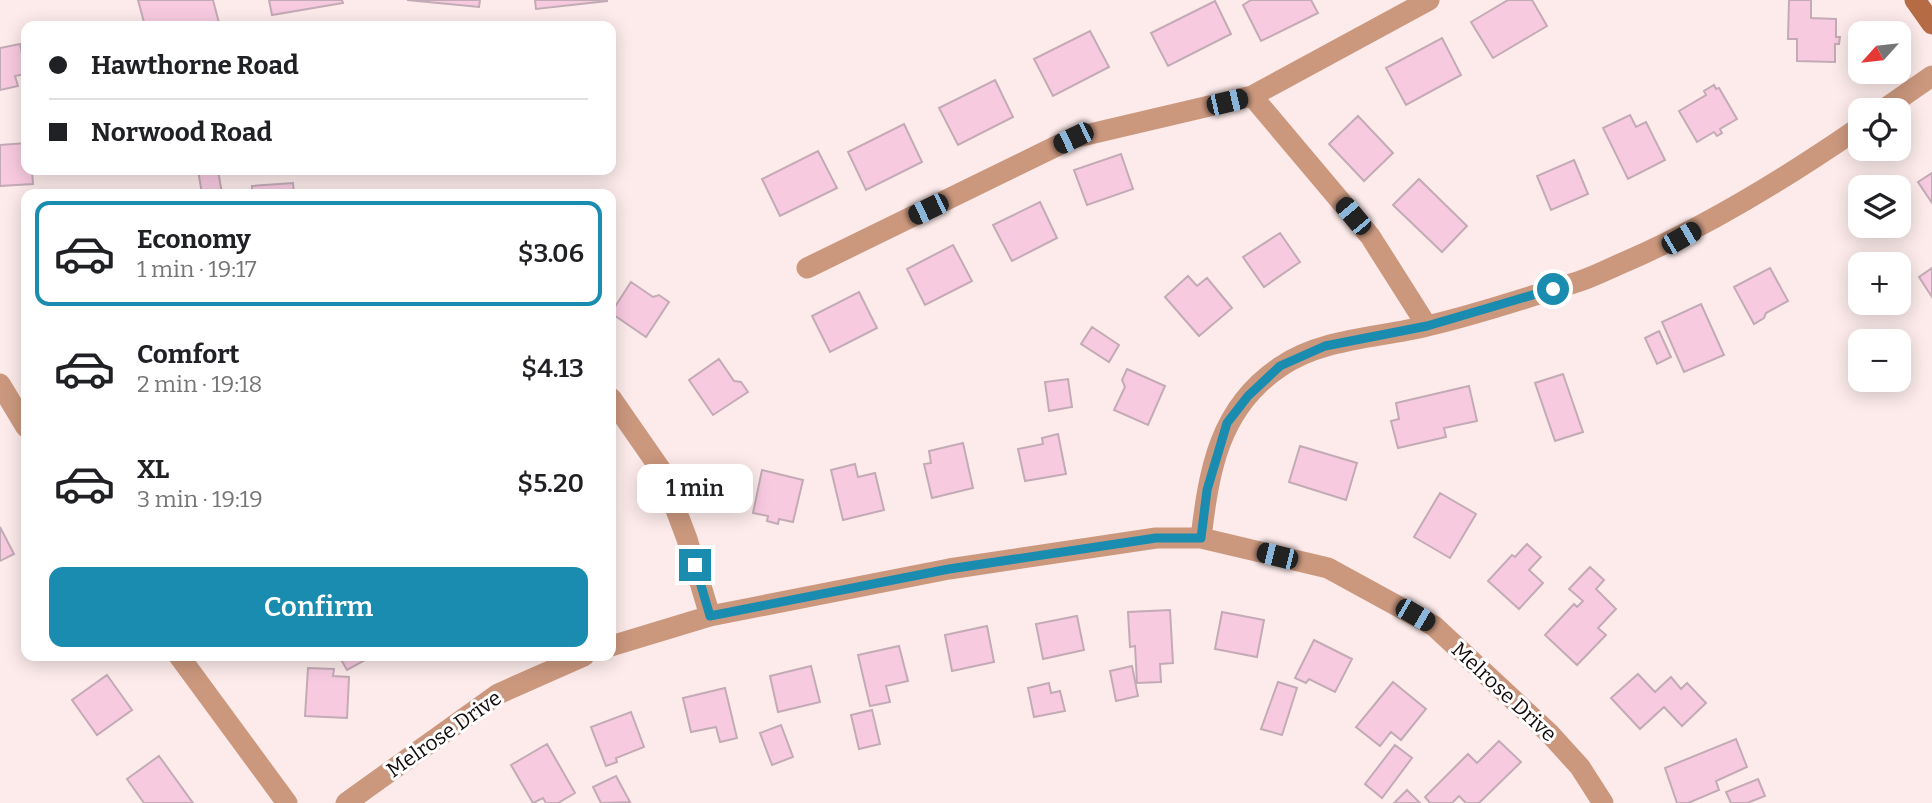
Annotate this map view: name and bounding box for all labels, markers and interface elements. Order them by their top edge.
north arrow [1848,21,1911,84]
map controls [1848,21,1911,392]
text: Hawthorne Road [91,50,299,81]
car [1205,87,1250,117]
button: locate [1848,98,1911,161]
text: Norwood Road [91,117,272,148]
car [1050,119,1097,157]
button: layers [1848,175,1911,238]
car [905,190,952,228]
car [1332,193,1375,239]
car [1658,218,1705,258]
icon: car [53,222,116,285]
text: Economy [137,224,251,255]
text: $3.06 [518,238,584,269]
button: + [1848,252,1911,315]
text: 1 min · 19:17 [137,255,257,283]
route start [1537,273,1569,305]
button: − [1848,329,1911,392]
icon: car [53,337,116,400]
text: Comfort [137,339,240,370]
text: $4.13 [521,353,584,384]
text: 2 min · 19:18 [137,370,262,398]
icon: car [53,452,116,515]
text: XL [137,454,169,485]
callout: 1 min [637,463,753,512]
text: $5.20 [517,468,584,499]
text: 1 min [666,474,724,502]
text: 3 min · 19:19 [137,485,263,513]
car [1255,541,1300,571]
route end [679,549,711,581]
button: Confirm [49,567,588,647]
car [1392,595,1439,635]
street label: Melrose Drive [1446,637,1562,747]
street label: Melrose Drive [382,685,506,783]

